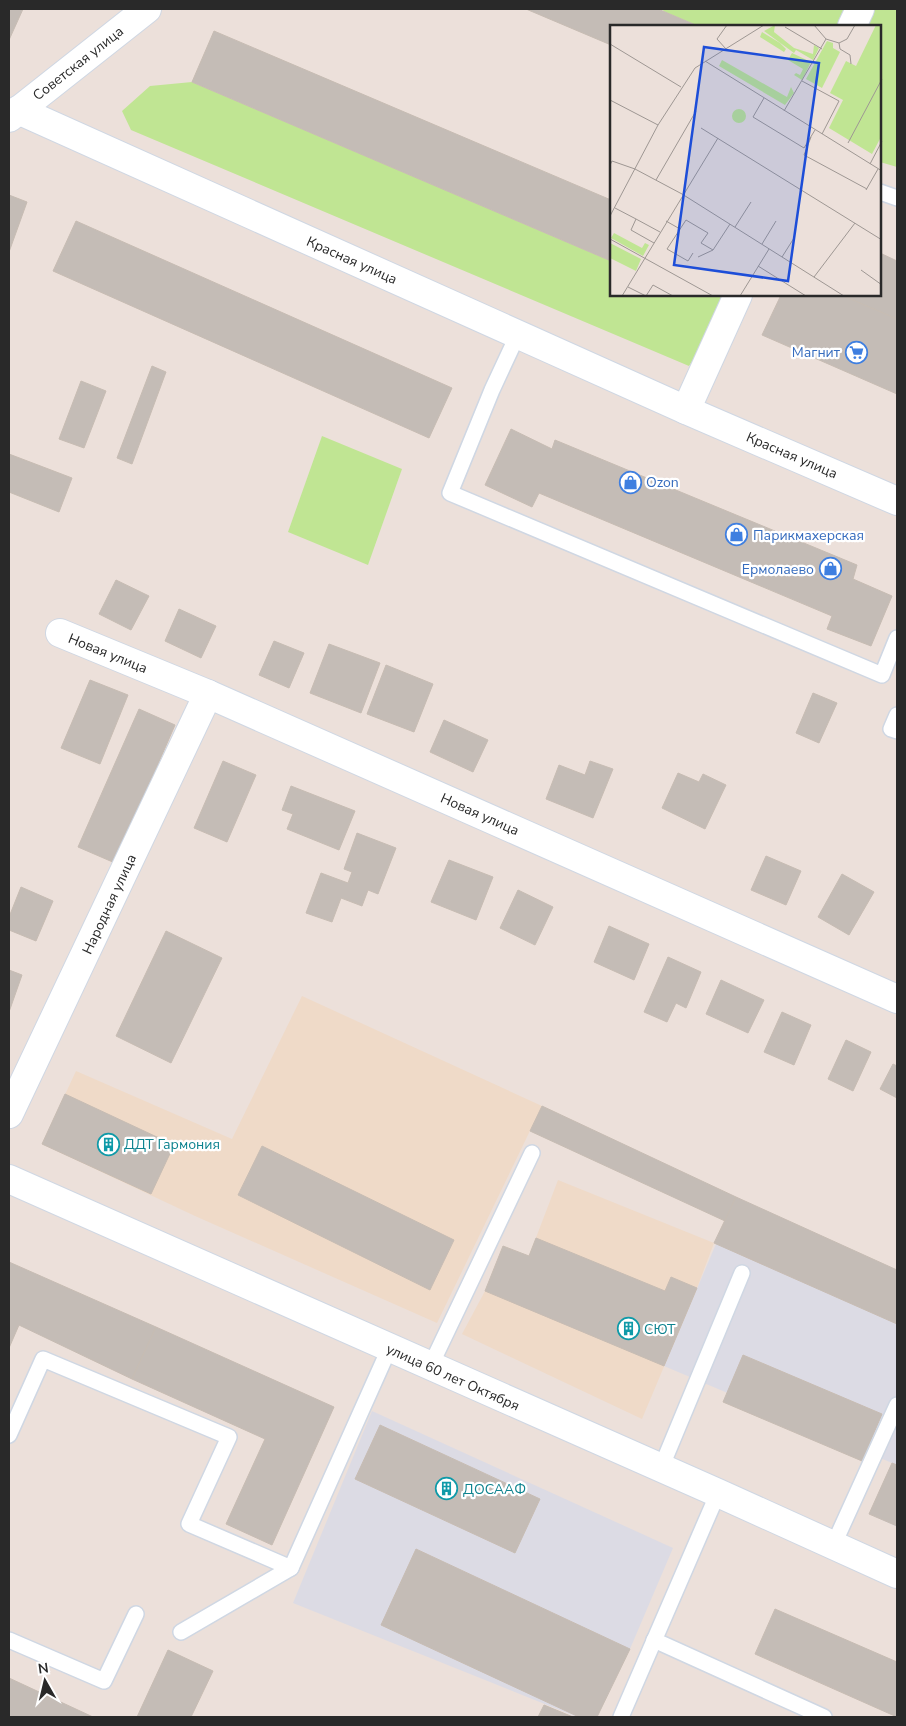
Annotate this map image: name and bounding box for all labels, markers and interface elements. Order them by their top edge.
street label: Советская улица [29,22,128,105]
inset map [610,25,881,296]
street label: Красная улица [303,232,400,289]
supermarket icon: Магнит [844,340,868,364]
place label: Магнит [792,343,841,362]
street label: Красная улица [743,428,840,483]
shop icon: Ozon [618,470,642,494]
place label: Ozon [646,473,679,492]
shop icon: Парикмахерская [725,523,749,547]
place label: Парикмахерская [753,526,864,545]
shop icon: Ермолаево [818,557,842,581]
place label: Ермолаево [742,560,814,579]
street label: Новая улица [65,629,150,678]
street label: Новая улица [438,789,522,840]
street label: Народная улица [78,851,141,957]
building icon: ДДТ Гармония [96,1132,120,1156]
place label: ДДТ Гармония [124,1135,220,1154]
building icon: СЮТ [616,1317,640,1341]
place label: СЮТ [644,1320,676,1339]
street label: улица 60 лет Октября [383,1339,522,1415]
building icon: ДОСААФ [435,1477,459,1501]
place label: ДОСААФ [463,1480,526,1499]
north arrow [20,1656,70,1706]
text: N [37,1658,50,1679]

